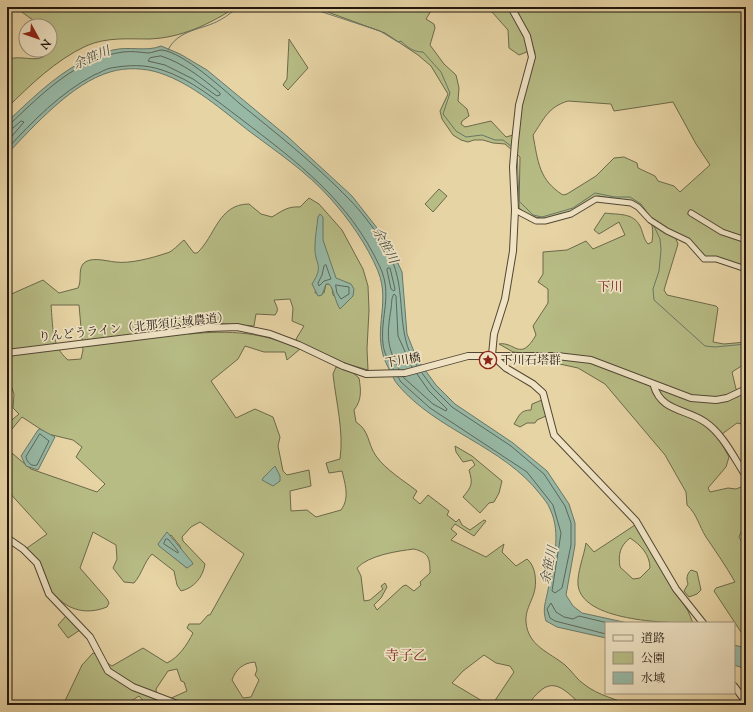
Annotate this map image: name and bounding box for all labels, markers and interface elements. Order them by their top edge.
north arrow [18,18,58,58]
text: N [36,35,54,52]
water label: 余笹川 [70,42,115,75]
water label: 余笹川 [367,224,402,269]
district label: 下川 [597,279,623,297]
street label: りんどうライン（北那須広域農道） [38,309,230,347]
street label: 下川橋 [384,349,422,373]
place icon: 下川石塔群 [478,350,498,370]
place label: 下川石塔群 [501,352,561,370]
water label: 余笹川 [537,543,563,586]
legend [605,622,735,694]
text: 道路 [641,630,665,648]
district label: 寺子乙 [385,647,427,667]
text: 公園 [641,650,665,668]
text: 水域 [641,670,665,688]

